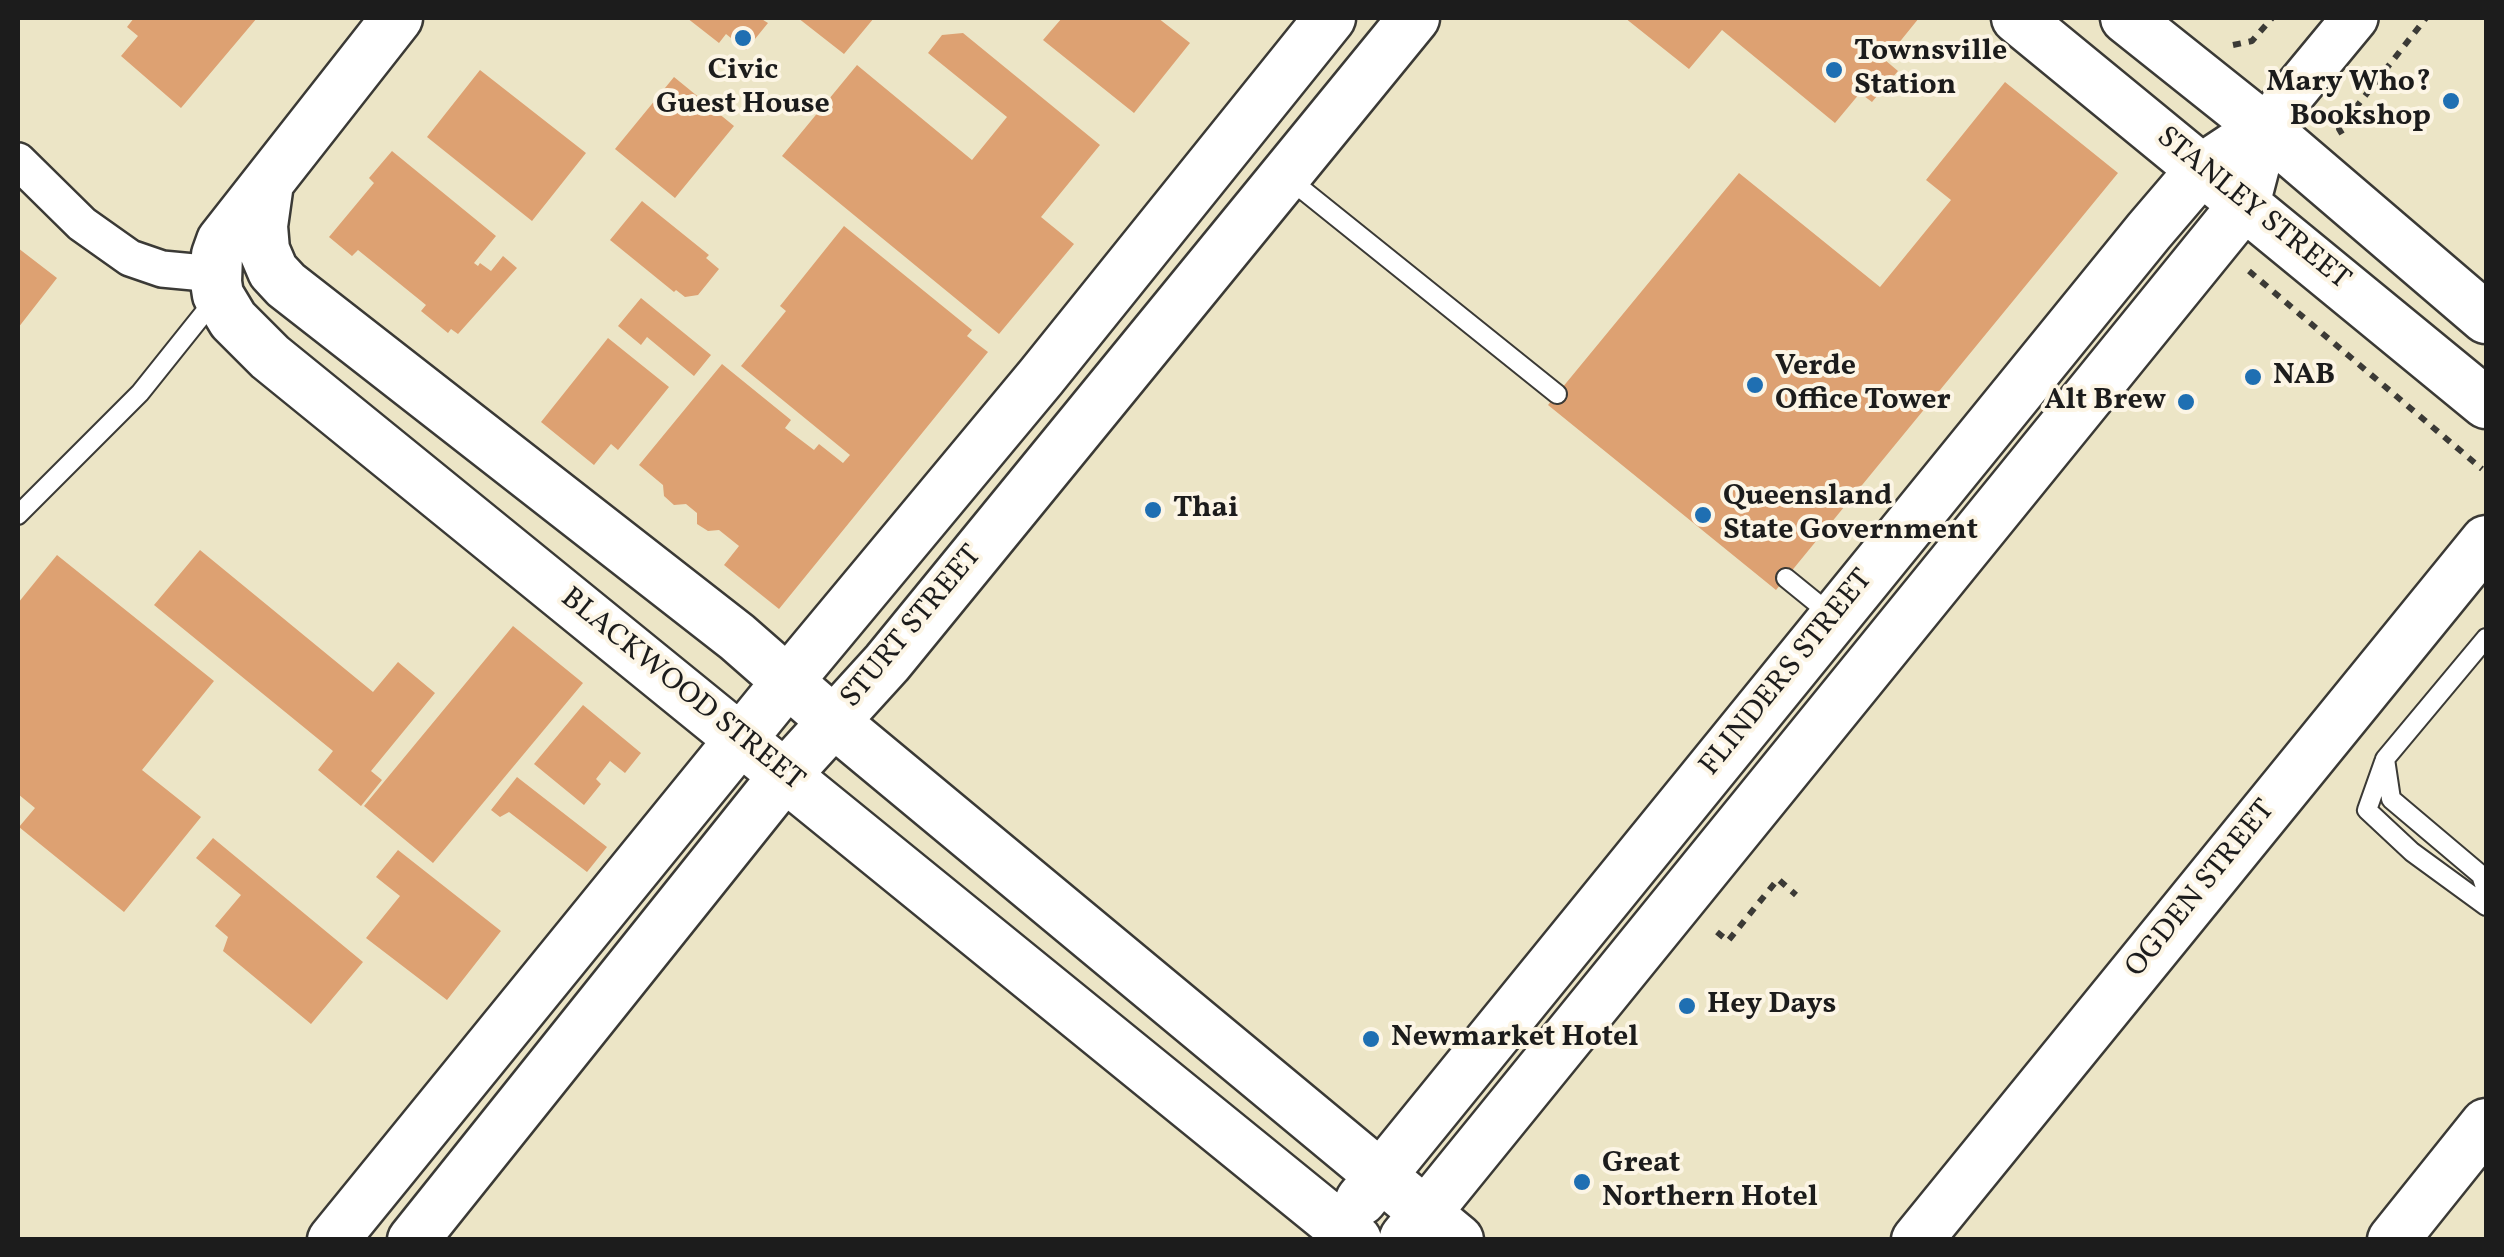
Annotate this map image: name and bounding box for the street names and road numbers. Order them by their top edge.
street label: STANLEY STREET [2148,121,2356,299]
street label: STURT STREET [835,540,991,716]
street label: FLINDERS STREET [1694,564,1882,784]
street label: BLACKWOOD STREET [552,582,810,800]
street label: OGDEN STREET [2120,794,2284,986]

